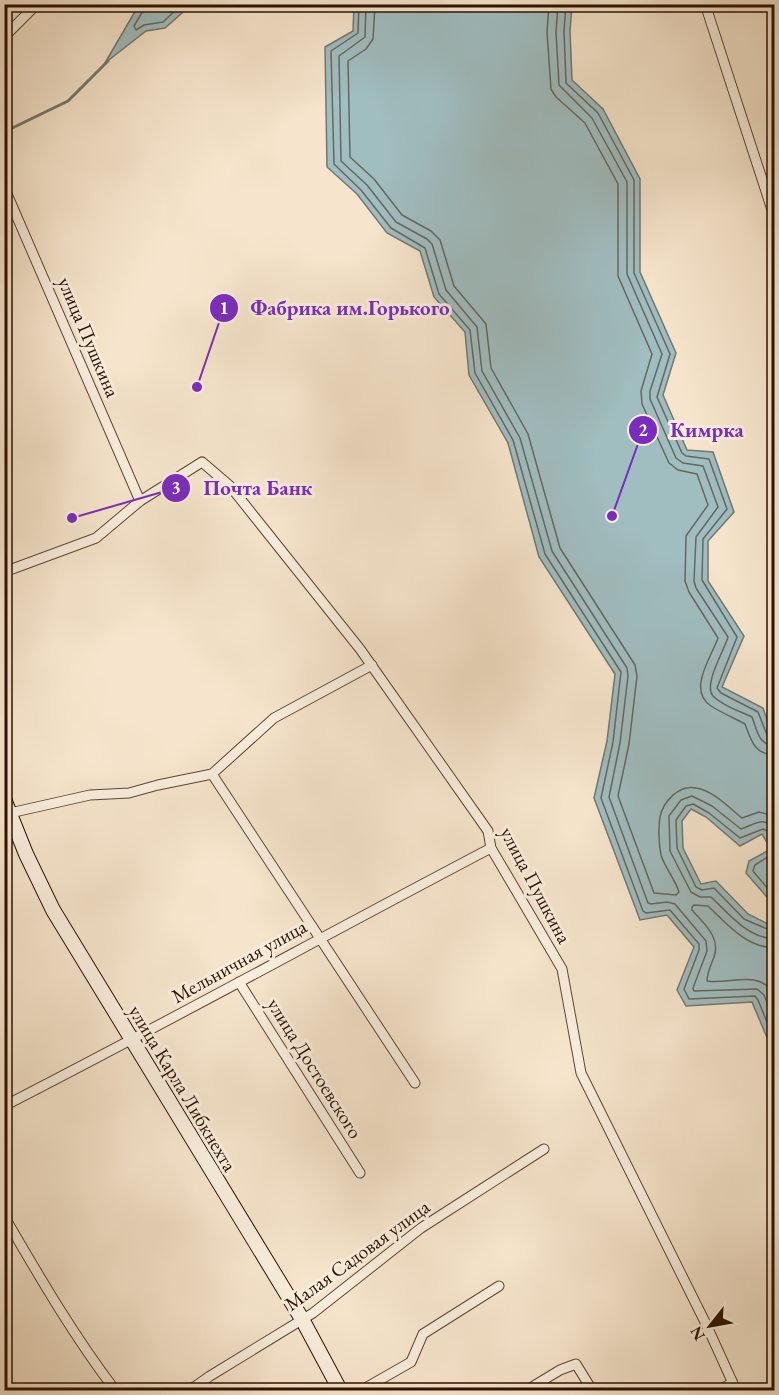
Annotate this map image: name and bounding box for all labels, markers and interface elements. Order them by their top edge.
street label: улица Пушкина [52,273,126,401]
callout: Фабрика им.Горького [209,288,462,327]
text: Фабрика им.Горького [250,294,450,321]
text: 1 [219,296,229,319]
callout: Кимрка [628,410,756,449]
text: Кимрка [670,416,744,443]
text: 2 [638,418,648,441]
callout: Почта Банк [161,468,324,507]
text: Почта Банк [204,474,313,501]
text: 3 [171,476,181,499]
street label: улица Пушкина [494,822,578,948]
street label: Мельничная улица [167,913,311,1009]
street label: улица Достоевского [261,993,369,1143]
street label: улица Карла Либкнехта [123,1000,243,1176]
street label: Малая Садовая улица [279,1194,435,1316]
north arrow [680,1296,740,1356]
text: N [685,1322,710,1344]

